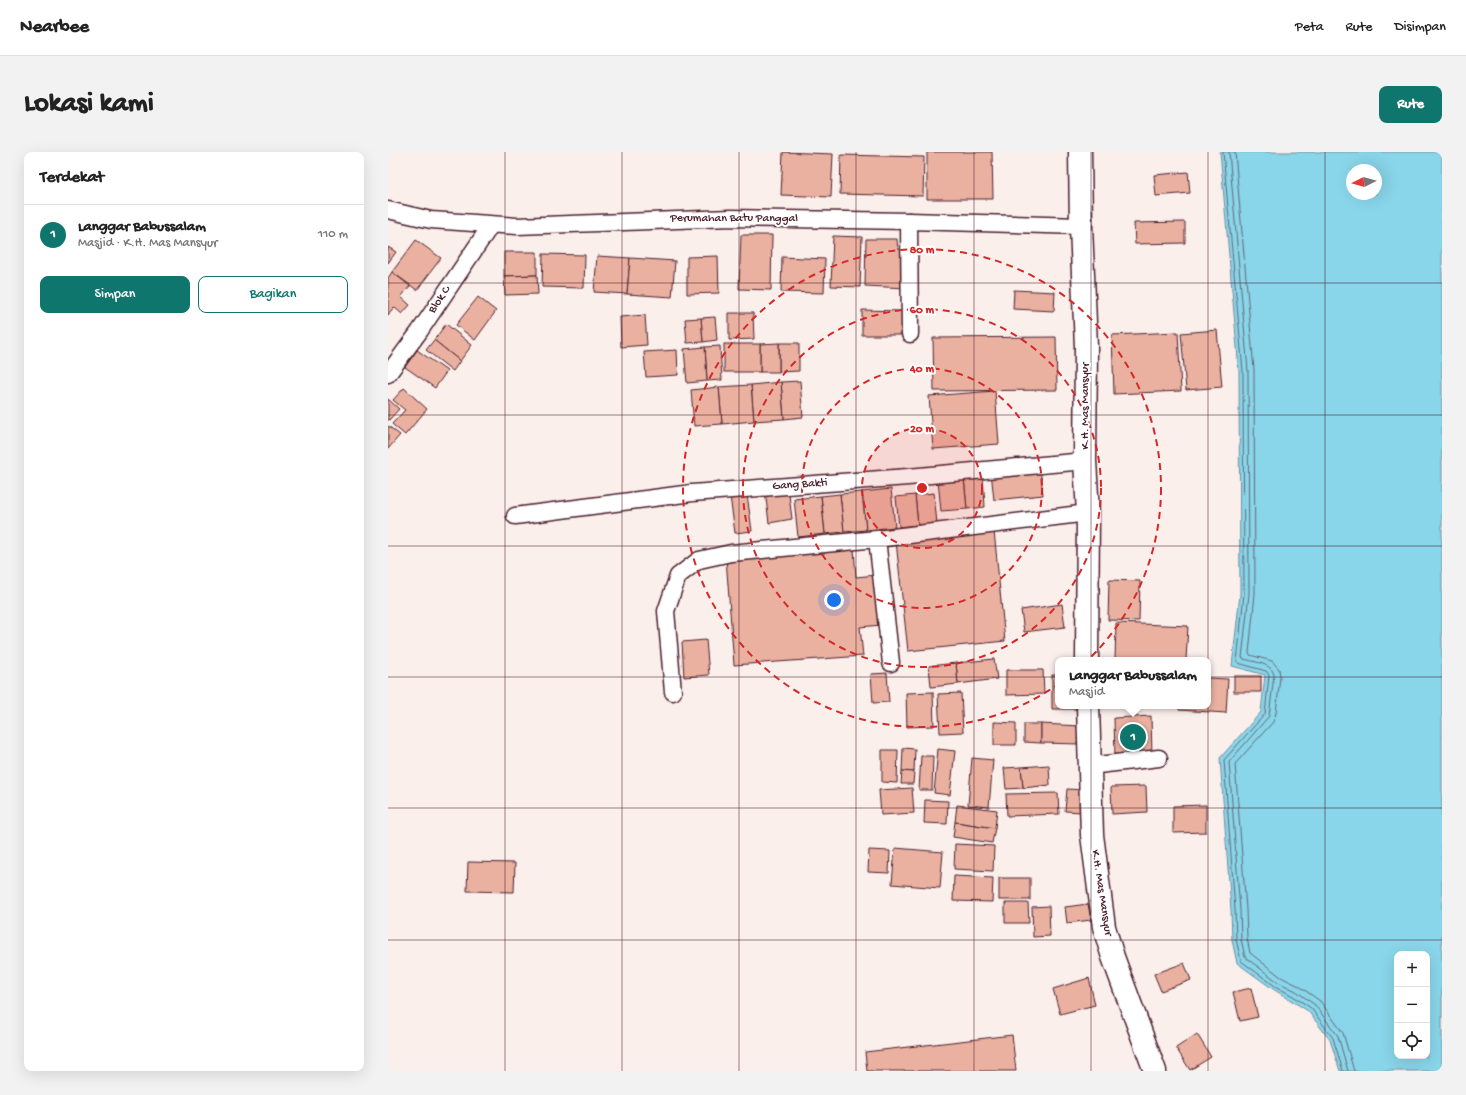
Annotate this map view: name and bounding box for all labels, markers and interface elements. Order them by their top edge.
text: Nearbee [20,16,89,39]
text: Peta [1295,19,1324,36]
text: Rute [1346,19,1372,36]
text: Disimpan [1394,19,1446,36]
button: Rute [1379,86,1442,123]
text: Lokasi kami [24,88,154,121]
north arrow [1346,164,1382,200]
text: Terdekat [40,168,104,188]
street label: Perumahan Batu Panggal [669,212,798,226]
text: Langgar Babussalam [78,218,206,236]
text: 1 [50,227,56,242]
text: 110 m [318,227,348,242]
text: Masjid · K.H. Mas Mansyur [78,236,218,251]
text: 80 m [910,244,935,258]
button: Simpan [40,276,190,313]
button: Bagikan [198,276,348,313]
street label: Blok C [425,283,455,317]
text: 60 m [910,304,935,318]
street label: K.H. Mas Mansyur [1079,361,1093,449]
text: 40 m [909,363,934,377]
text: 20 m [910,423,935,437]
street label: Gang Bakti [772,476,828,494]
centre of rings [915,481,929,495]
your location [824,590,844,610]
popup [1055,657,1211,709]
text: Langgar Babussalam [1069,667,1197,685]
text: Masjid [1069,685,1104,700]
pin: 1 [1120,722,1146,752]
street label: K.H. Mas Mansyur [1087,849,1115,939]
map controls [1394,951,1430,1059]
button: + [1394,951,1430,987]
button: − [1394,987,1430,1023]
button: locate [1394,1023,1430,1059]

